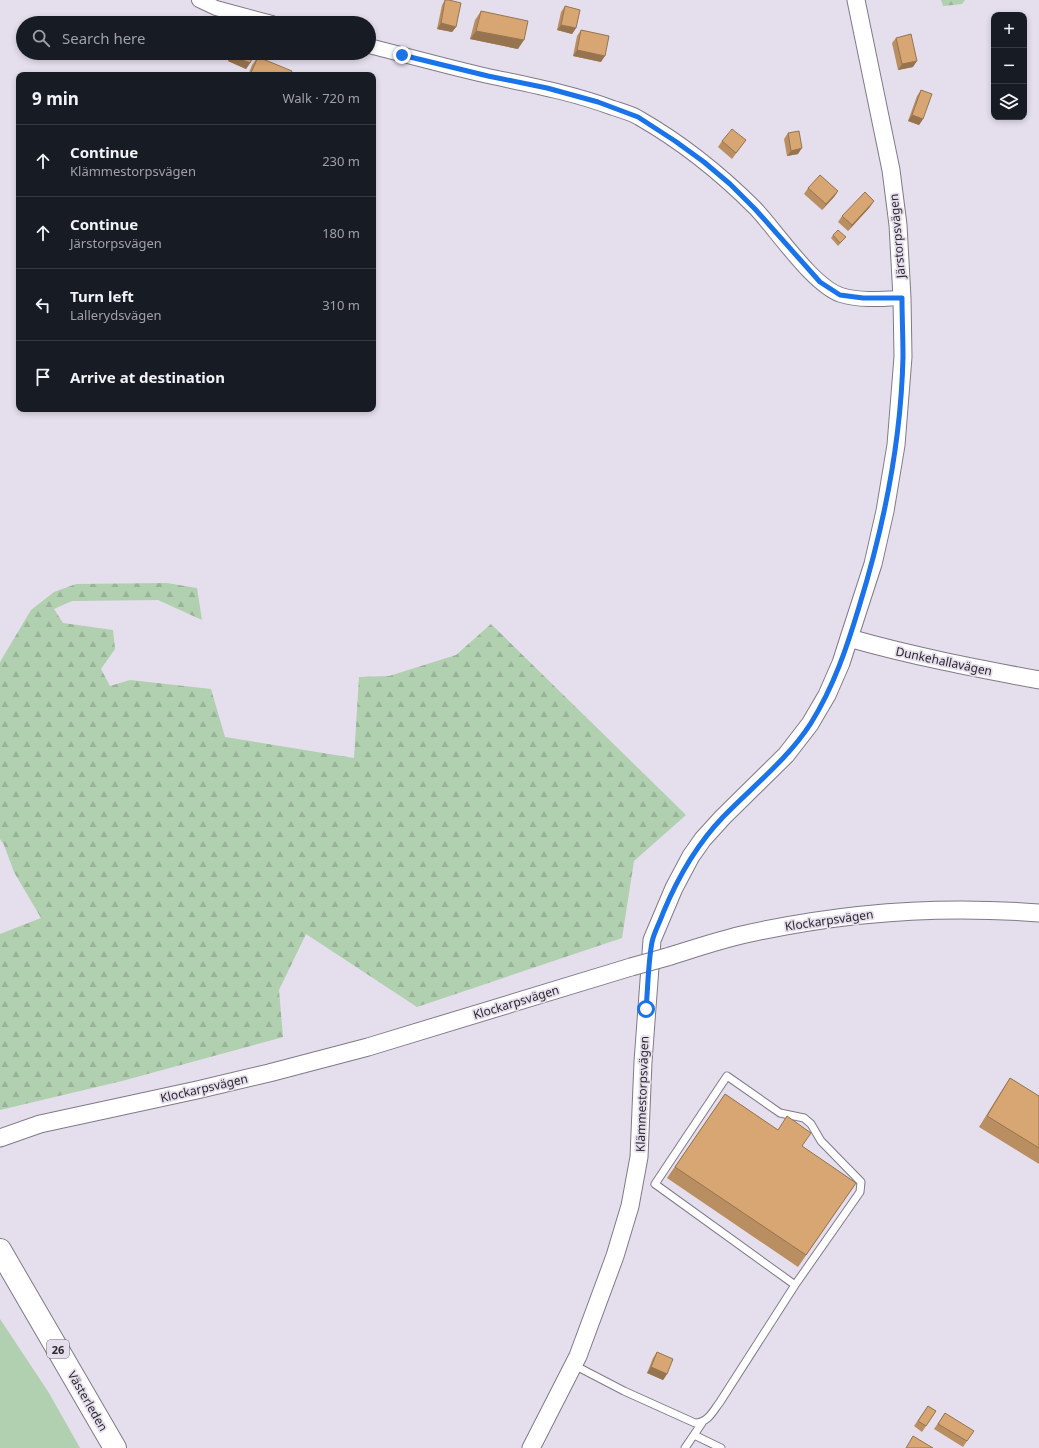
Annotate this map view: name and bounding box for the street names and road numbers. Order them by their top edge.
street label: Järstorpsvägen [885,193,909,280]
street label: Dunkehallavägen [894,642,994,680]
street label: Klockarpsvägen [784,905,874,935]
street label: Klockarpsvägen [471,981,561,1023]
street label: Klämmestorpsvägen [631,1036,653,1152]
street label: Klockarpsvägen [159,1070,249,1106]
road number: 26 [47,1340,69,1358]
street label: Västerleden [64,1368,112,1434]

